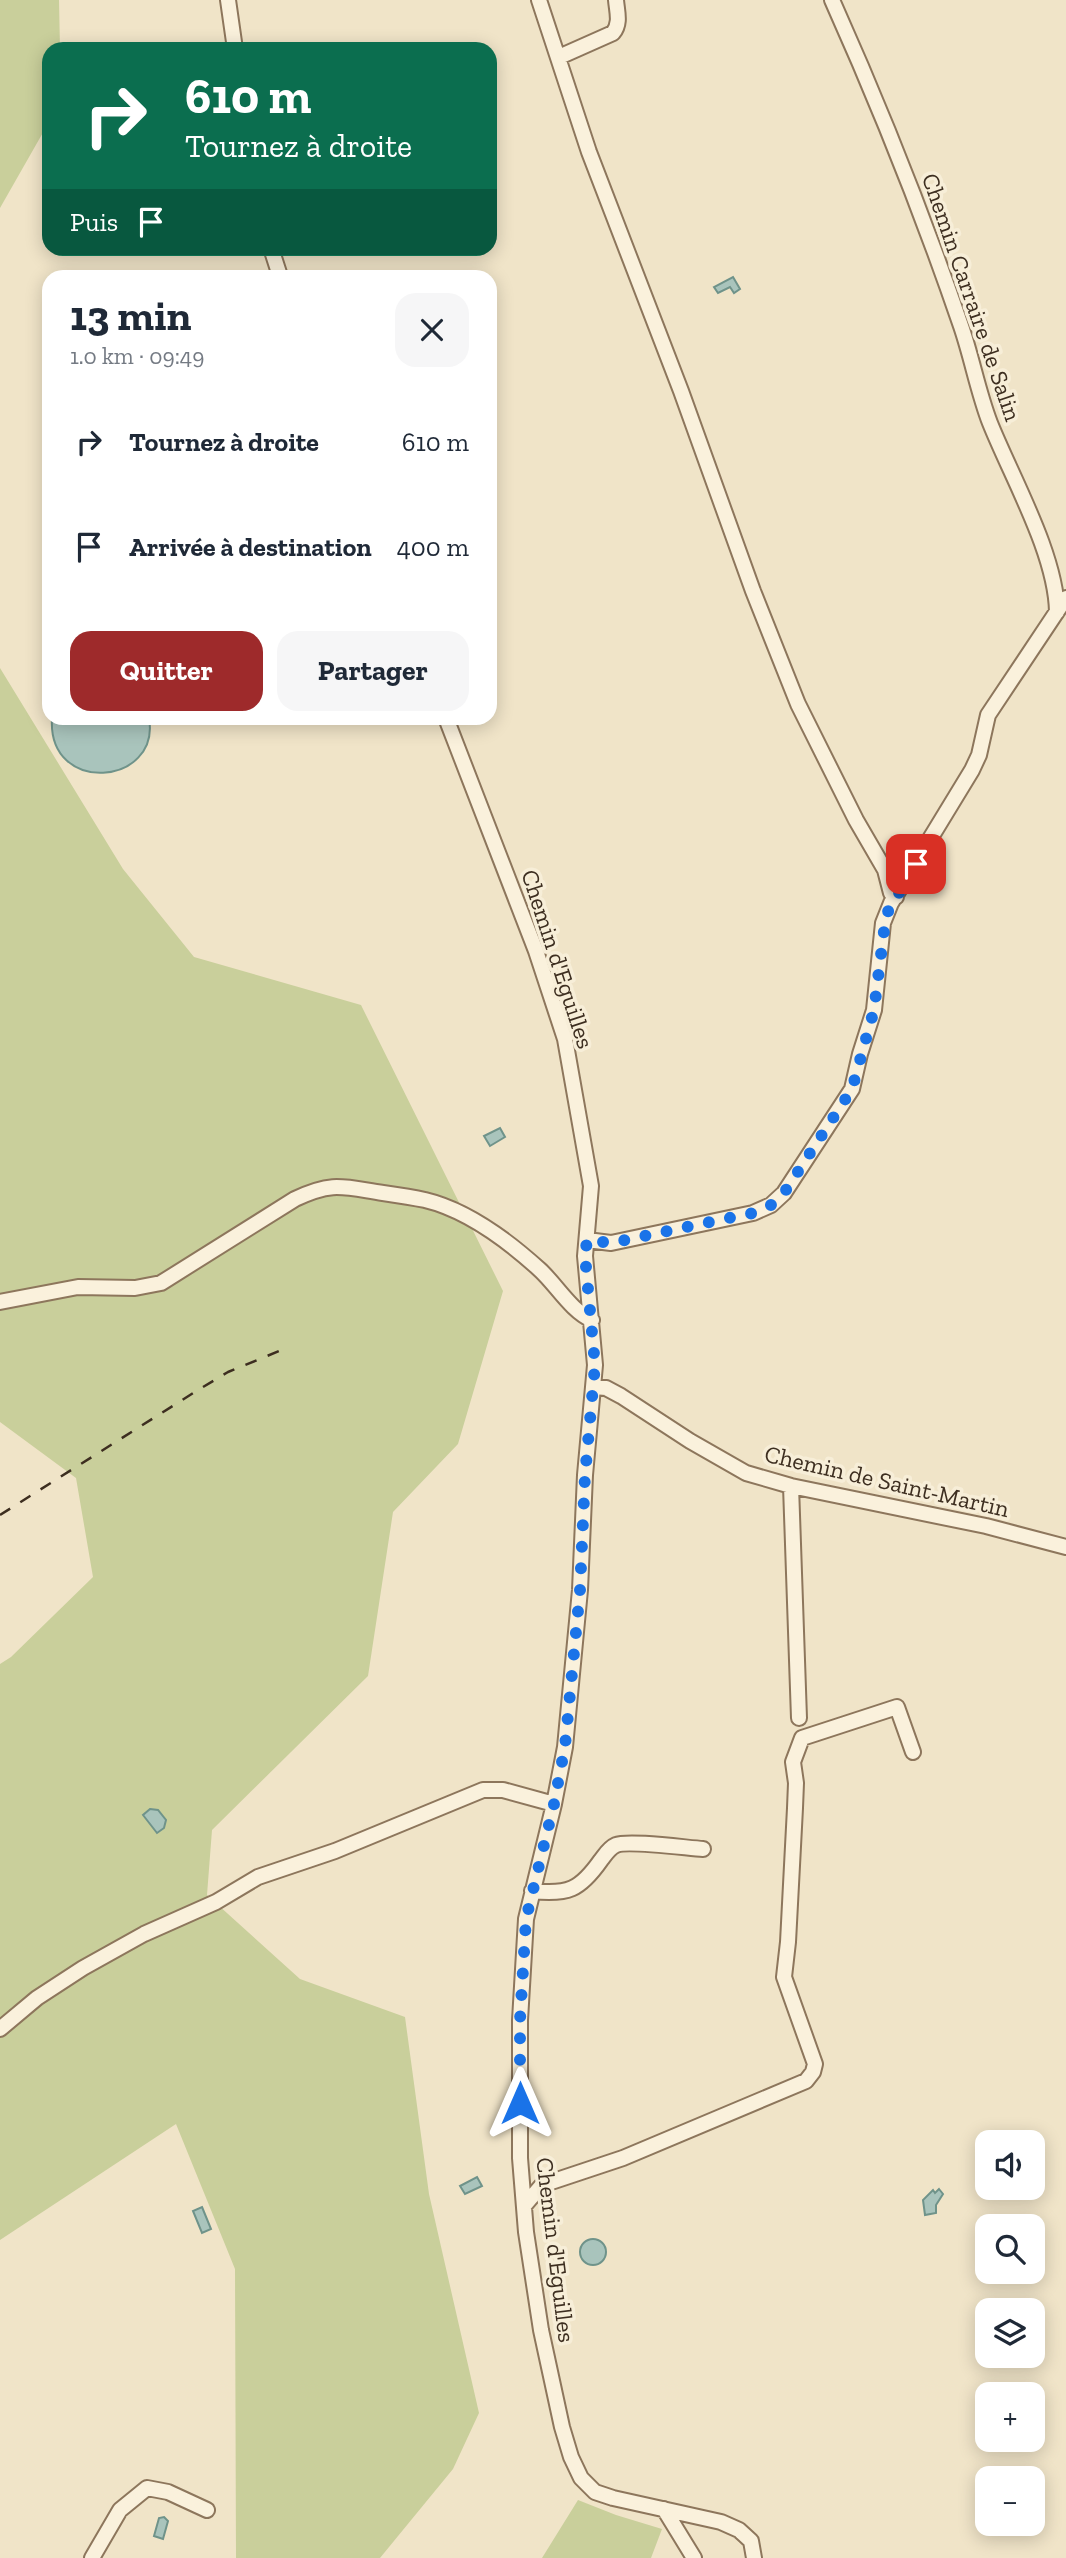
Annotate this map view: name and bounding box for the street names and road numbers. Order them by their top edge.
street label: Chemin Carraire de Salin [916,169,1028,425]
street label: Chemin d'Eguilles [515,866,601,1052]
street label: Chemin de Saint-Martin [762,1439,1012,1523]
street label: Chemin d'Eguilles [530,2156,582,2344]

